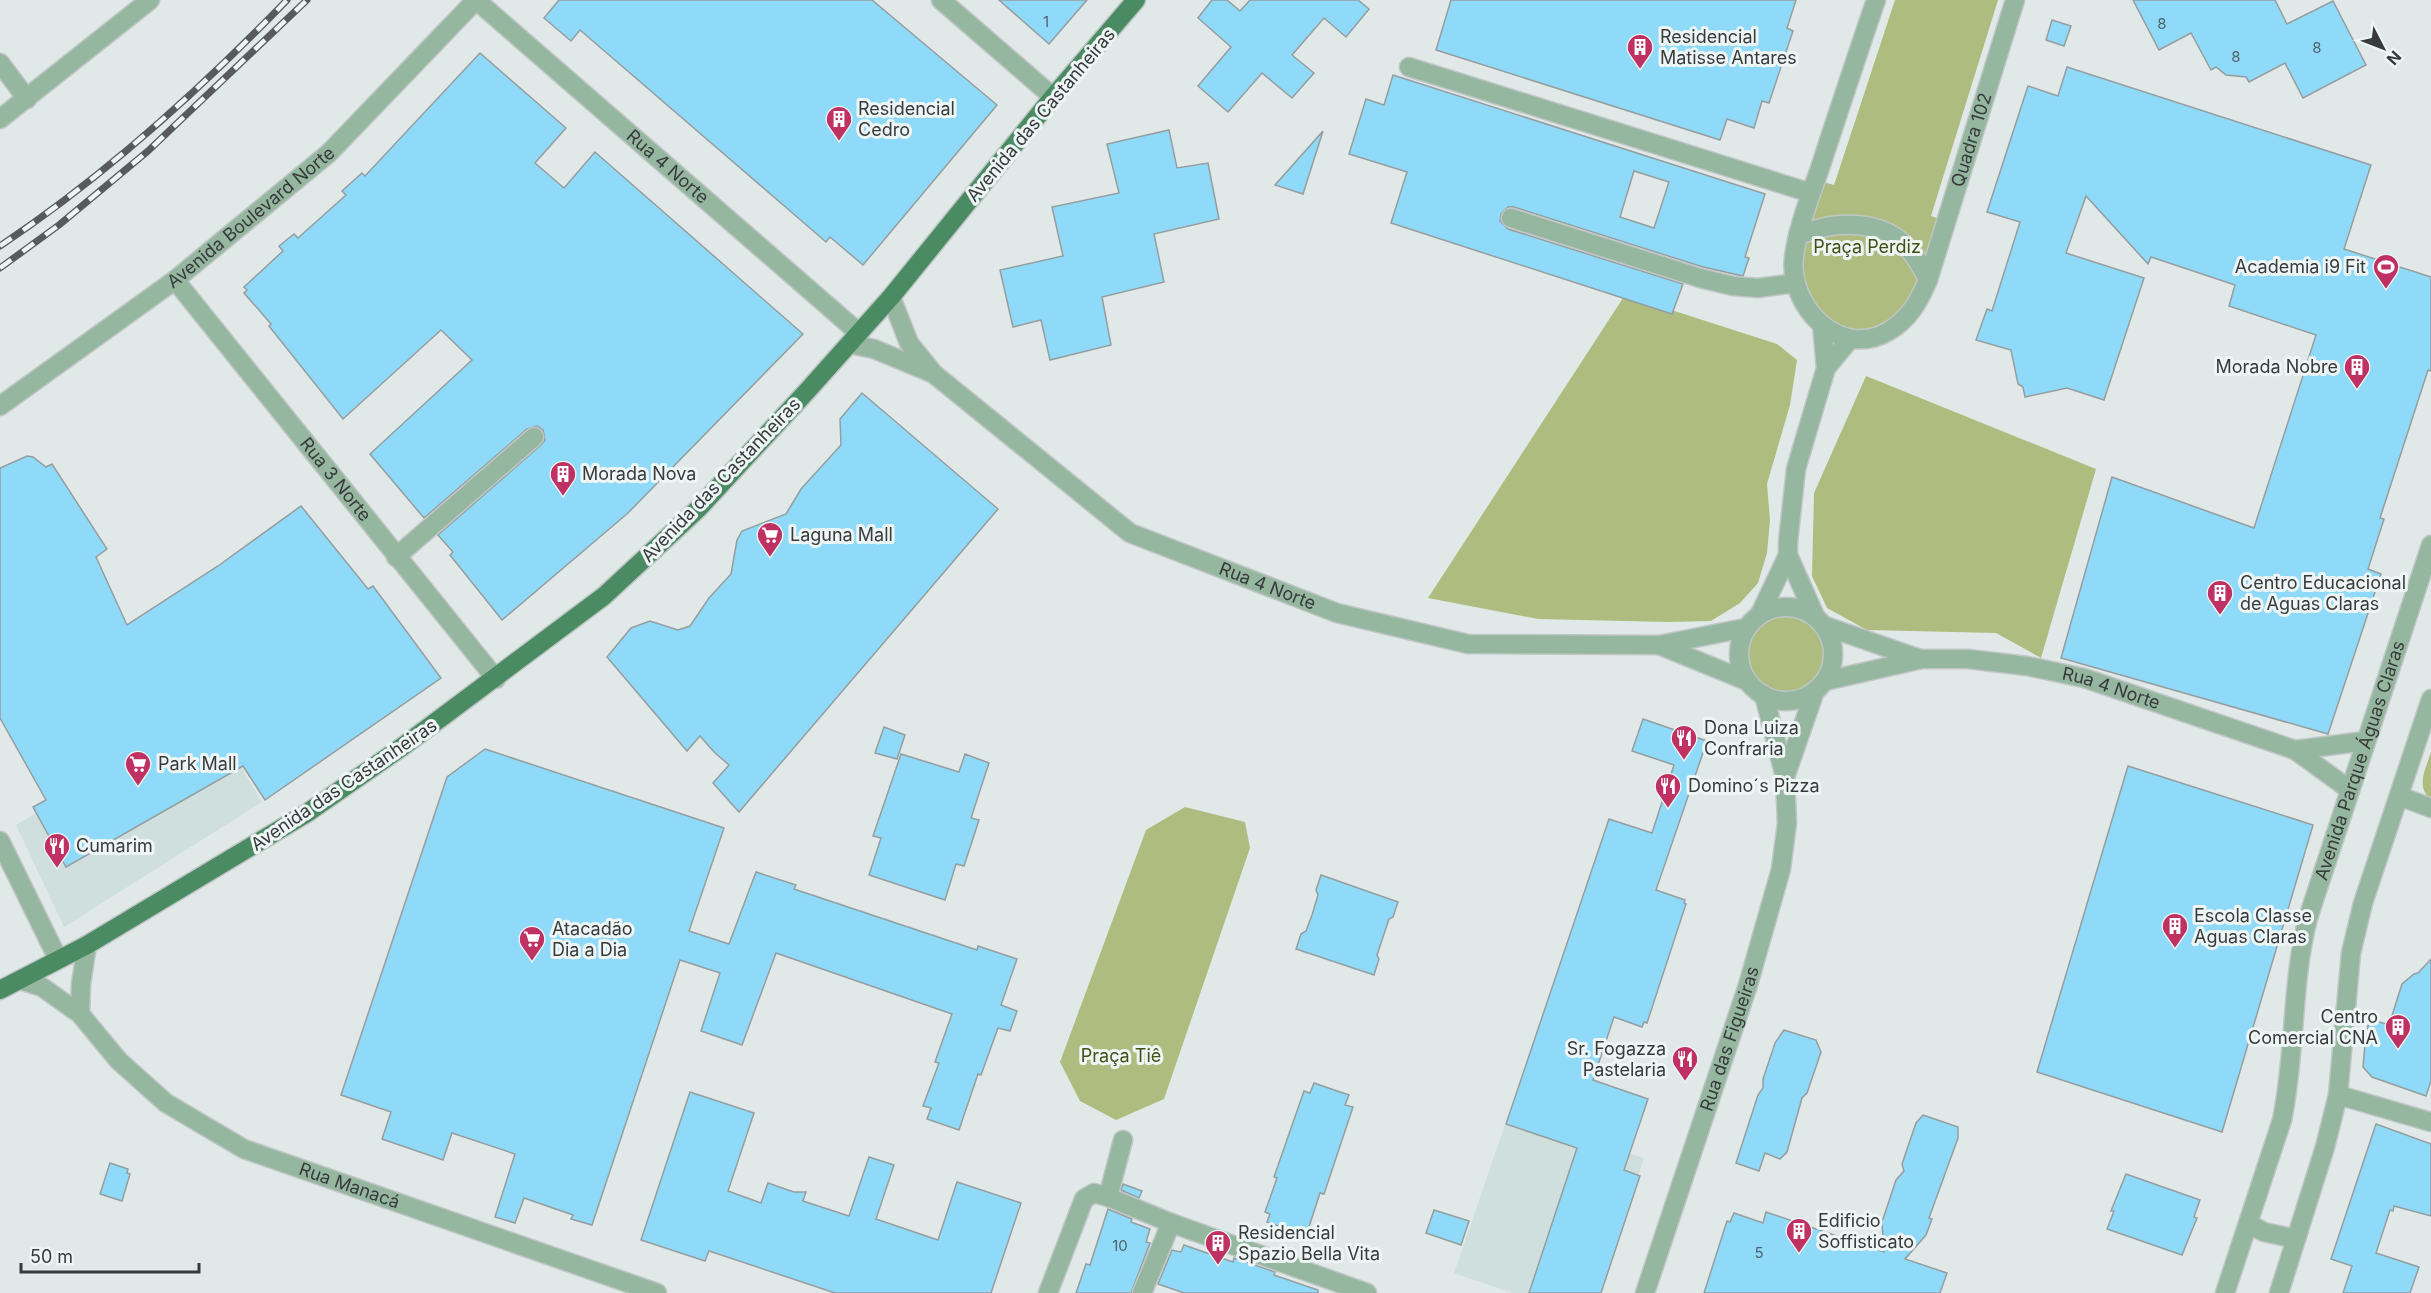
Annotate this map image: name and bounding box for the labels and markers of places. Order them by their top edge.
place label: Residencial Matisse Antares [1660,26,1797,68]
building icon: Residencial Matisse Antares [1625,32,1655,70]
place label: Residencial Cedro [858,98,955,140]
building icon: Residencial Cedro [824,104,854,142]
sports icon: Academia i9 Fit [2371,252,2401,290]
place label: Academia i9 Fit [2235,256,2366,277]
building icon: Morada Nobre [2342,352,2372,390]
place label: Morada Nobre [2216,356,2338,377]
building icon: Morada Nova [548,459,578,497]
place label: Morada Nova [582,463,696,484]
supermarket icon: Laguna Mall [755,520,785,558]
place label: Laguna Mall [790,524,893,545]
place label: Centro Educacional de Aguas Claras [2240,572,2406,614]
building icon: Centro Educacional de Aguas Claras [2205,578,2235,616]
place label: Dona Luiza Confraria [1704,717,1799,759]
restaurant icon: Dona Luiza Confraria [1669,723,1699,761]
supermarket icon: Park Mall [123,749,153,787]
place label: Park Mall [158,753,237,774]
restaurant icon: Domino´s Pizza [1653,771,1683,809]
place label: Domino´s Pizza [1688,775,1820,796]
restaurant icon: Cumarim [42,831,72,869]
place label: Cumarim [76,835,153,856]
place label: Escola Classe Aguas Claras [2194,905,2312,947]
building icon: Escola Classe Aguas Claras [2160,911,2190,949]
place label: Atacadão Dia a Dia [552,918,633,960]
supermarket icon: Atacadão Dia a Dia [517,924,547,962]
place label: Centro Comercial CNA [2248,1006,2378,1048]
building icon: Centro Comercial CNA [2383,1012,2413,1050]
place label: Sr. Fogazza Pastelaria [1567,1038,1666,1080]
restaurant icon: Sr. Fogazza Pastelaria [1670,1044,1700,1082]
place label: Edificio Soffisticato [1818,1210,1914,1252]
building icon: Edificio Soffisticato [1784,1216,1814,1254]
place label: Residencial Spazio Bella Vita [1238,1222,1380,1264]
building icon: Residencial Spazio Bella Vita [1203,1228,1233,1266]

